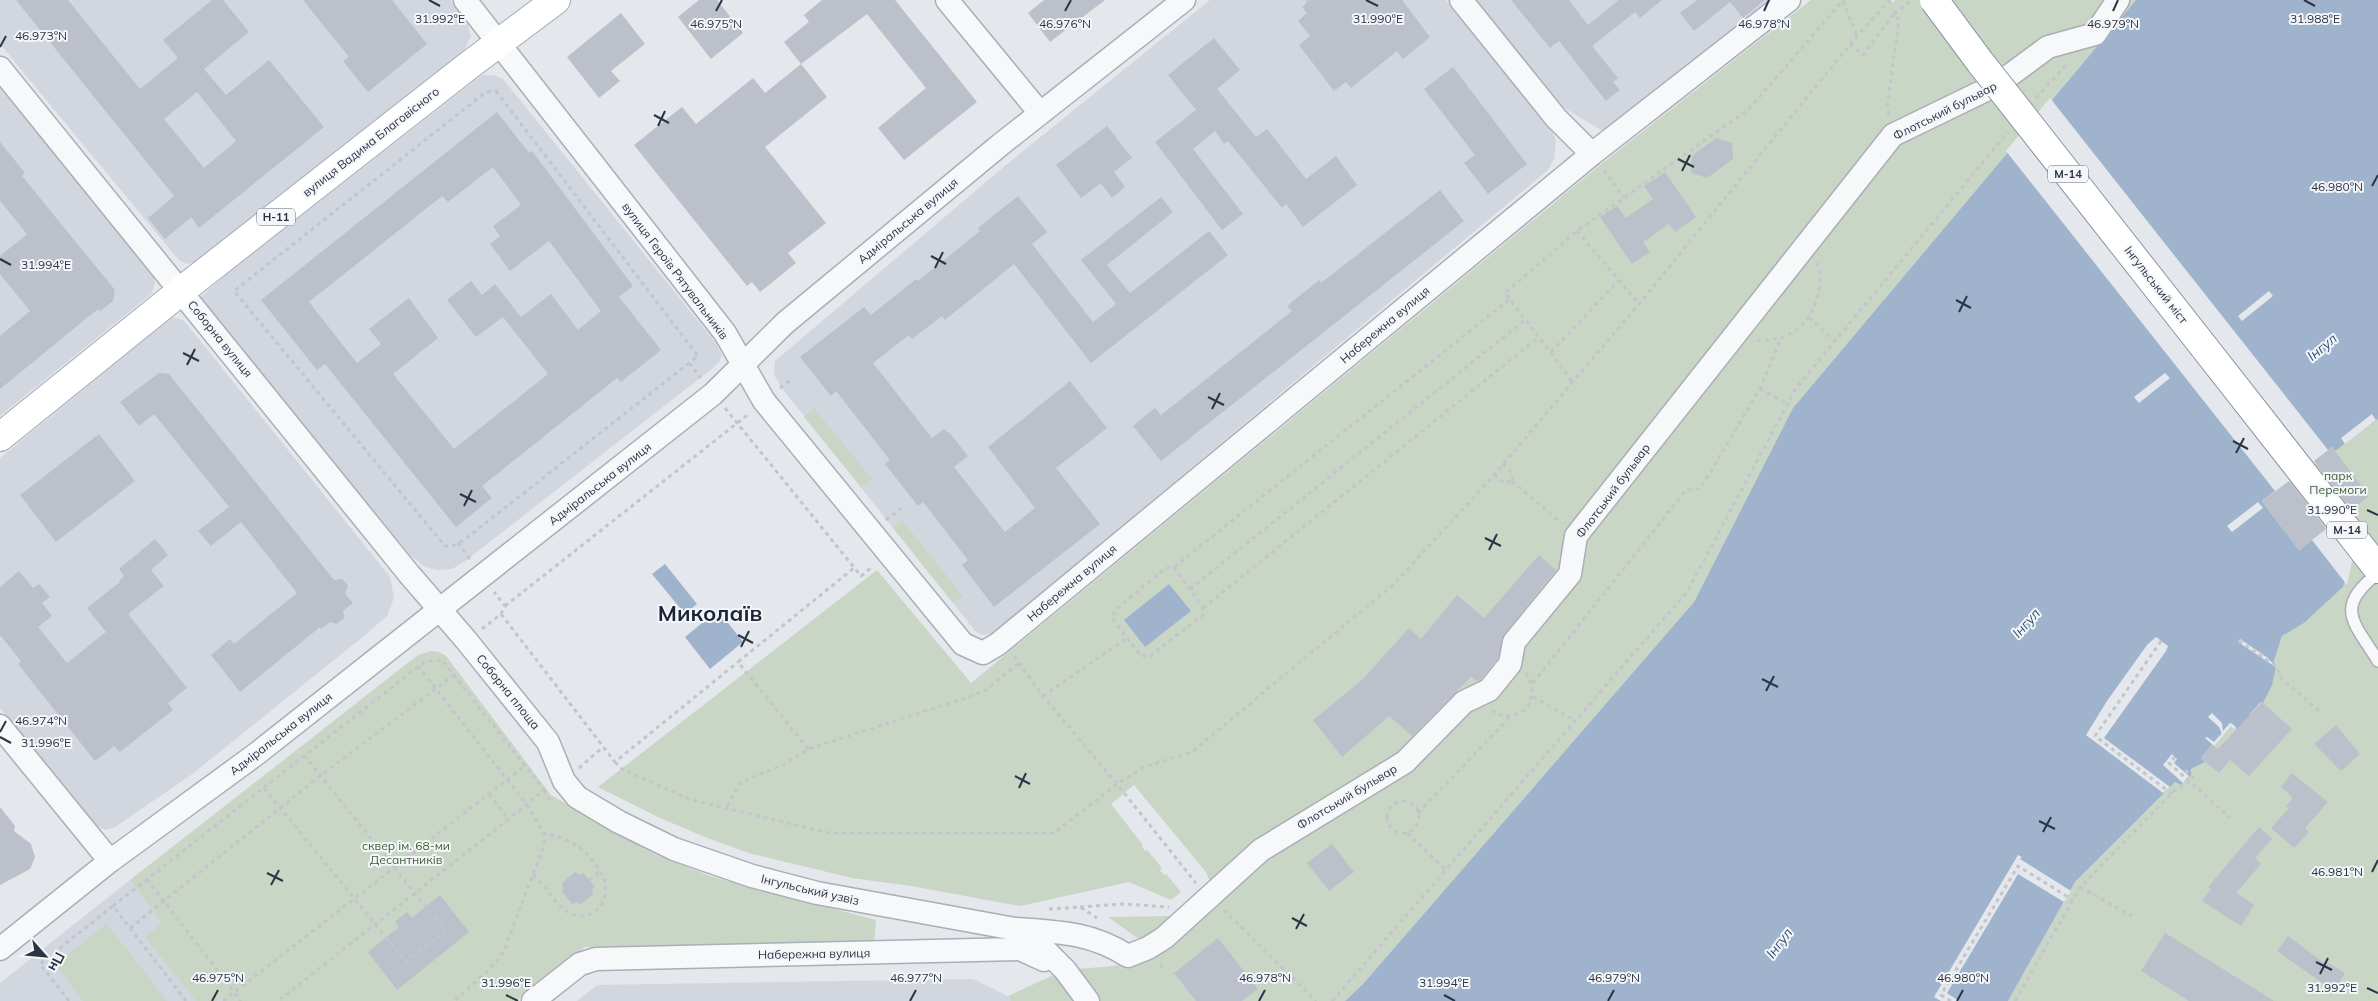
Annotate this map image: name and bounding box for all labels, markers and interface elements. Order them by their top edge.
text: 31.992°E [415,11,465,26]
text: 31.990°E [1353,11,1403,26]
text: 31.988°E [2290,11,2340,26]
text: 46.975°N [690,16,742,31]
text: 46.976°N [1039,16,1091,31]
text: 46.978°N [1738,16,1790,31]
text: 46.979°N [2087,16,2139,31]
text: 46.973°N [15,28,67,43]
street label: Флотський бульвар [1890,78,1999,143]
street label: вулиця Вадима Благовісного [299,84,442,200]
road number: М-14 [2048,165,2088,182]
street label: Адміральська вулиця [855,174,961,267]
text: 46.980°N [2311,179,2363,194]
street label: вулиця Героїв Рятувальників [619,199,732,342]
road number: Н-11 [257,208,295,226]
street label: Інгульський міст [2121,243,2192,327]
text: 31.994°E [21,257,71,272]
street label: Набережна вулиця [1337,283,1433,366]
street label: Соборна вулиця [185,297,256,380]
water label: Інгул [2303,329,2341,365]
street label: Адміральська вулиця [545,439,654,528]
street label: Флотський бульвар [1572,441,1653,541]
park label: парк Перемоги [2309,468,2367,497]
text: 31.990°E [2307,502,2357,517]
road number: М-14 [2327,522,2367,538]
street label: Набережна вулиця [1024,541,1120,624]
district label: Миколаїв [658,599,762,627]
water label: Інгул [2008,604,2044,642]
street label: Соборна площа [473,651,543,732]
street label: Адміральська вулиця [226,689,335,778]
text: 46.974°N [15,713,67,728]
text: 31.996°E [21,735,71,750]
street label: Флотський бульвар [1294,761,1400,832]
park label: сквер ім. 68-ми Десантників [362,838,450,867]
text: 46.981°N [2311,864,2363,879]
street label: Інгульський узвіз [760,871,861,908]
water label: Інгул [1762,924,1796,962]
north arrow [20,931,70,981]
street label: Набережна вулиця [758,945,870,962]
text: Пн [44,949,69,975]
text: 46.975°N [192,970,244,985]
text: 46.977°N [890,970,942,985]
text: 46.978°N [1239,970,1291,985]
text: 46.979°N [1588,970,1640,985]
text: 46.980°N [1937,970,1989,985]
text: 31.996°E [481,975,531,990]
text: 31.994°E [1419,975,1469,990]
text: 31.992°E [2307,980,2357,995]

